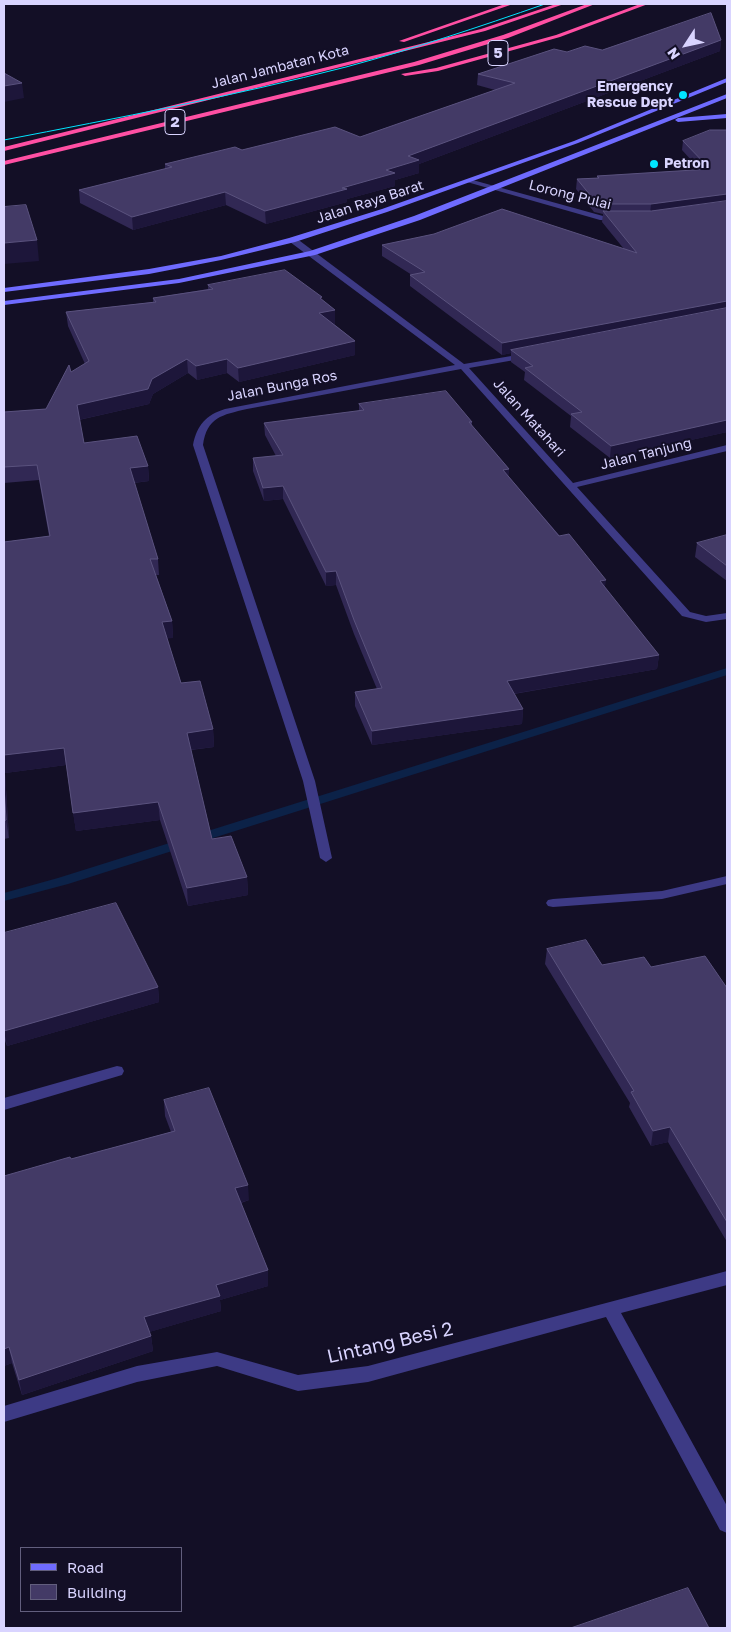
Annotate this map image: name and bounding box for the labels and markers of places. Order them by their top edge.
place label: Emergency Rescue Dept [587,79,673,111]
marker: Emergency Rescue Dept [677,89,689,101]
place label: Petron [664,156,709,172]
marker: Petron [648,158,660,170]

